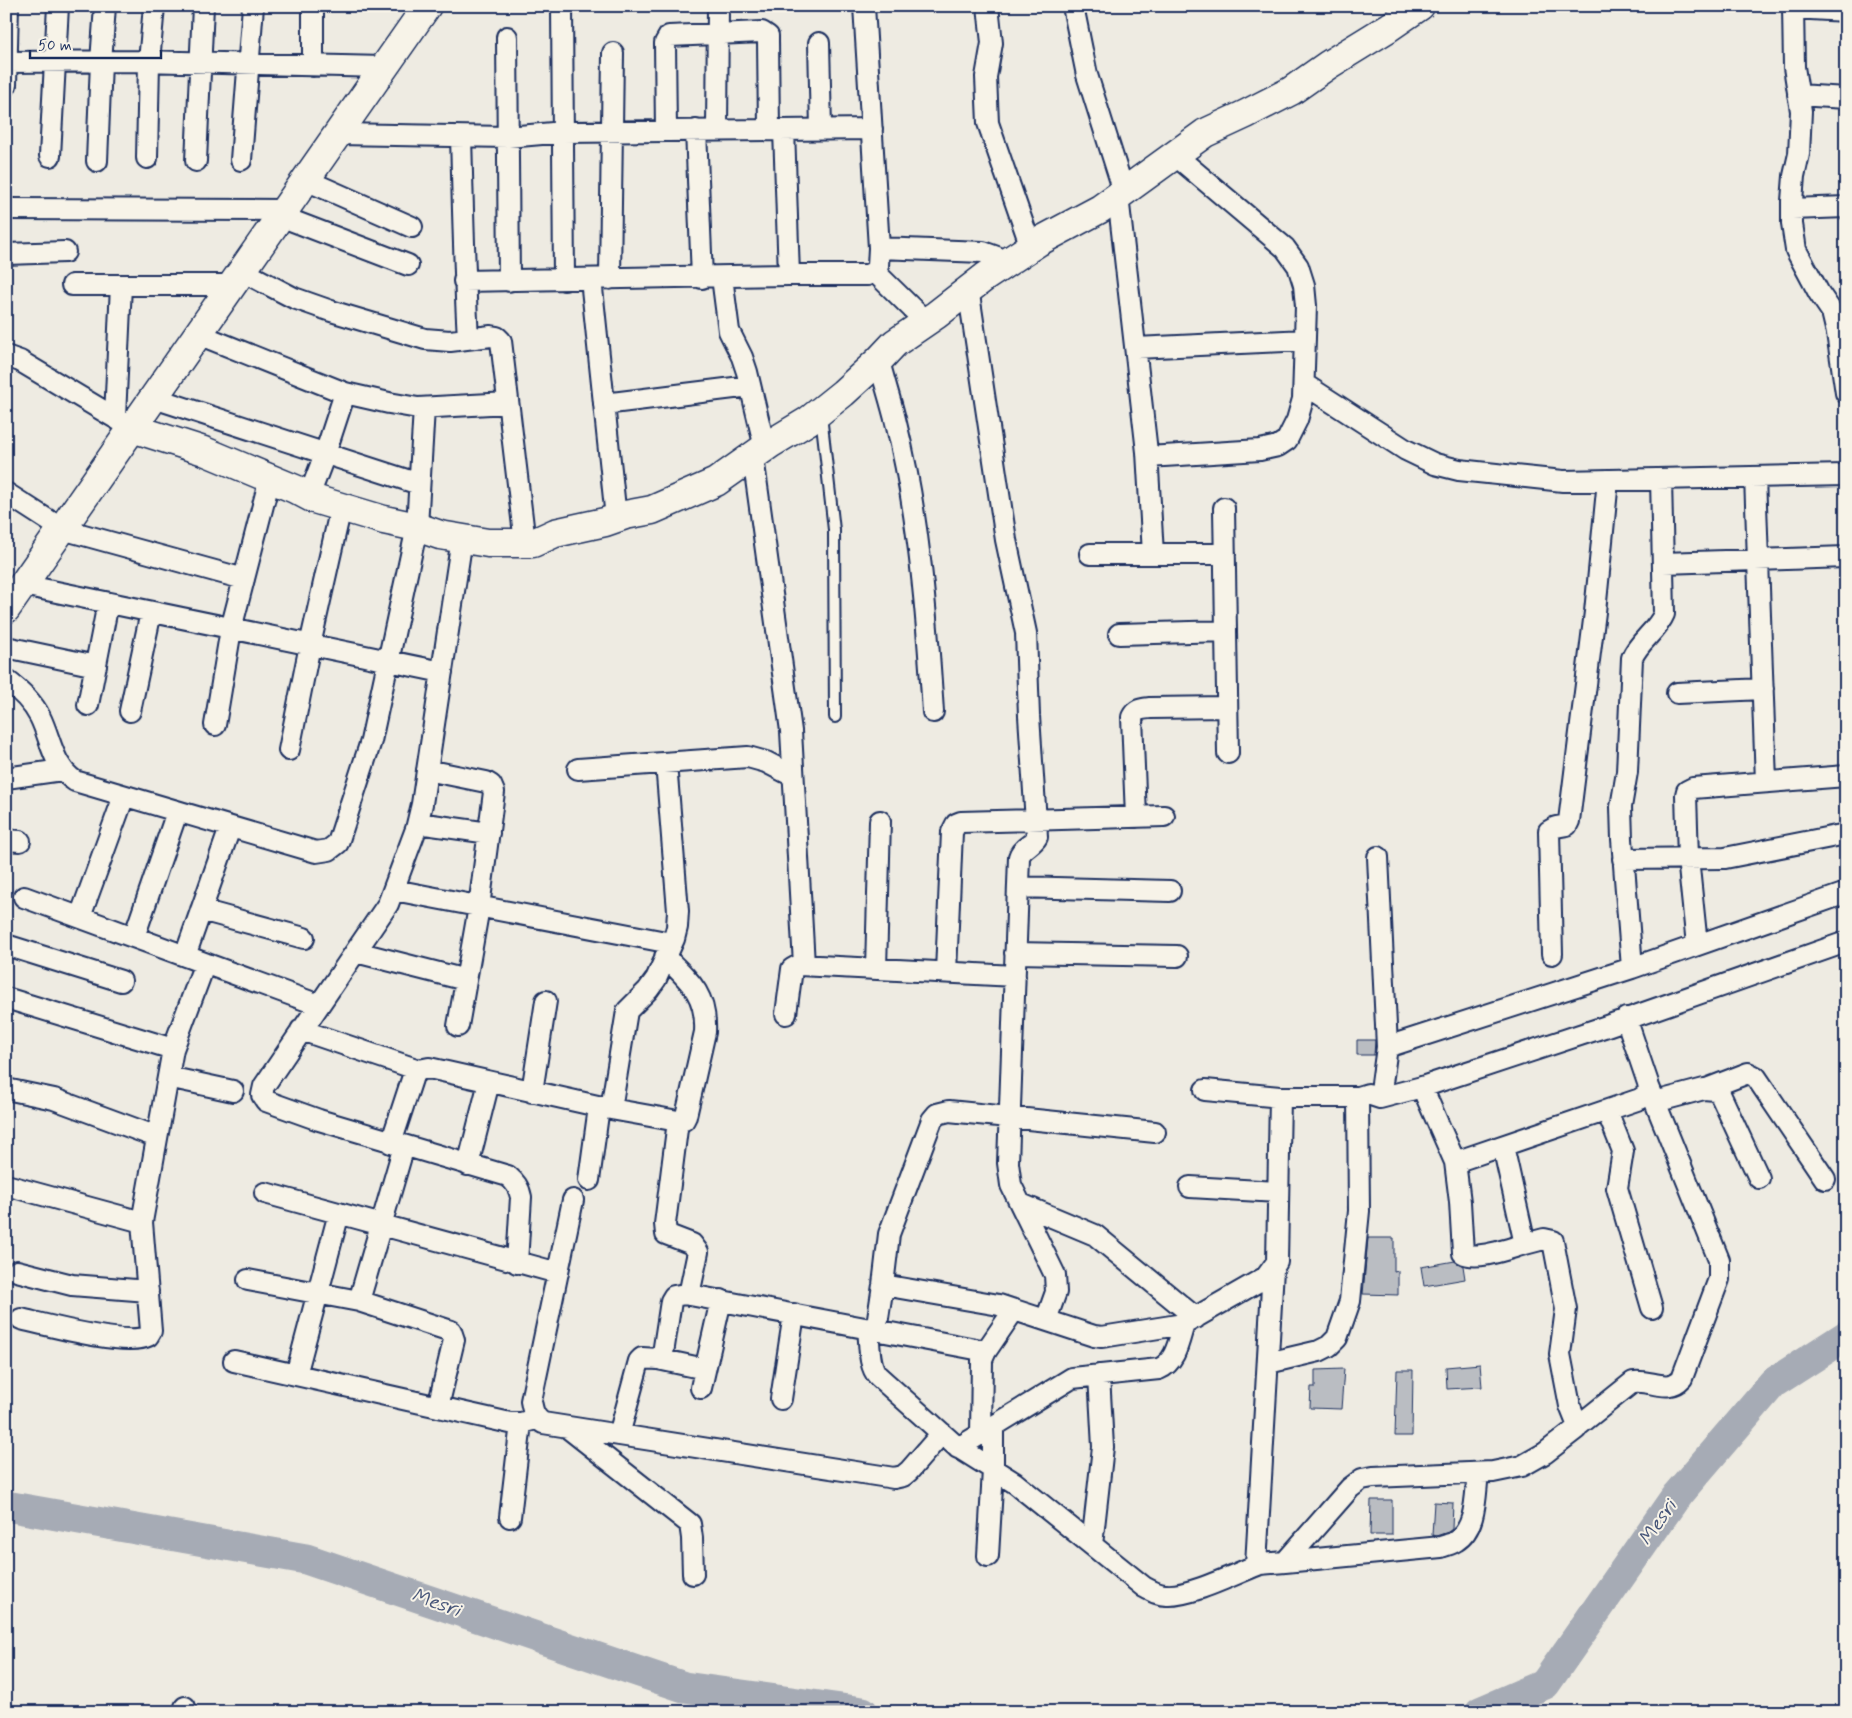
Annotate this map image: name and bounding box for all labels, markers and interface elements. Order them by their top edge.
scale bar [30,28,161,60]
text: 50 m [38,36,72,56]
water label: Mesri [1633,1494,1684,1551]
water label: Mesri [408,1582,465,1624]

